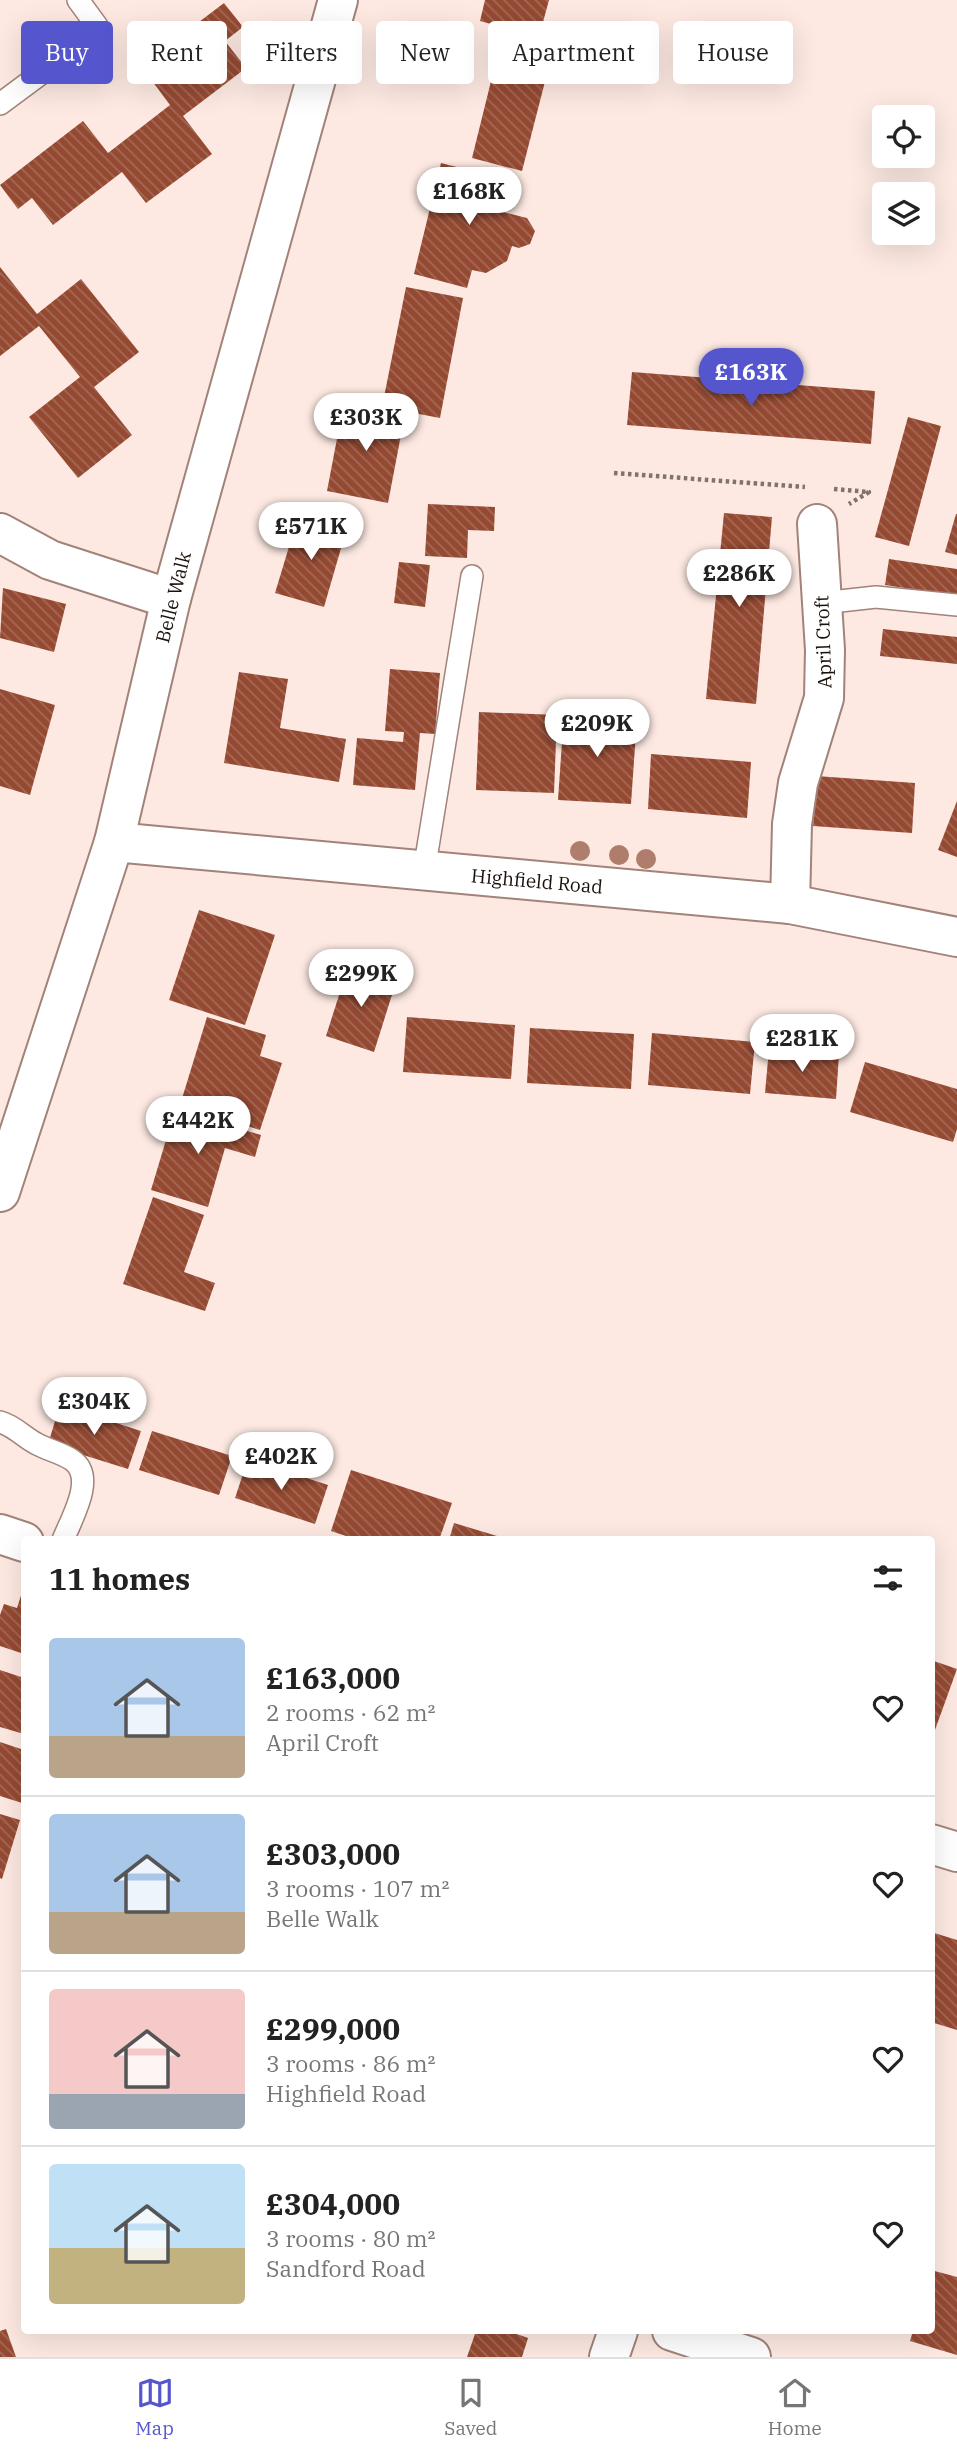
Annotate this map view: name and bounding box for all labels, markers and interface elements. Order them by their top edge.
chip: Buy [21,21,113,84]
chip: Rent [127,21,227,84]
chip: Filters [241,21,362,84]
chip: New [376,21,474,84]
chip: Apartment [488,21,659,84]
chip: House [673,21,793,84]
map controls [872,105,935,245]
button: locate [872,105,935,168]
pin: £168K [420,168,518,227]
text: £168K [433,175,505,205]
button: layers [872,182,935,245]
pin: £163K [702,348,800,408]
text: £163K [715,356,787,386]
pin: £303K [317,393,415,453]
text: £303K [330,401,402,431]
pin: £571K [262,503,360,562]
text: £571K [275,510,347,540]
street label: Belle Walk [150,549,196,645]
pin: £286K [690,550,788,609]
text: £286K [703,557,775,587]
street label: April Croft [809,595,837,689]
pin: £209K [548,700,646,759]
text: £209K [561,707,633,737]
street label: Highfield Road [470,863,604,899]
pin: £299K [312,950,410,1009]
text: £299K [325,957,397,987]
pin: £281K [753,1014,851,1074]
text: £281K [766,1022,838,1052]
pin: £442K [149,1096,247,1156]
text: £442K [162,1104,234,1134]
pin: £304K [45,1378,143,1437]
text: £304K [58,1385,130,1415]
pin: £402K [232,1432,330,1492]
text: £402K [245,1440,317,1470]
text: 11 homes [49,1559,190,1598]
icon: filters [869,1559,907,1597]
text: £163,000 [266,1658,400,1697]
icon: home [105,1666,189,1750]
icon: heart [869,1689,907,1727]
text: 2 rooms · 62 m² [266,1697,436,1727]
text: April Croft [266,1727,379,1757]
text: £303,000 [266,1834,400,1873]
icon: home [105,1842,189,1926]
icon: heart [869,1865,907,1903]
text: 3 rooms · 107 m² [266,1873,449,1903]
text: Belle Walk [266,1903,379,1933]
text: £299,000 [266,2009,400,2048]
icon: home [105,2017,189,2101]
icon: heart [869,2040,907,2078]
text: 3 rooms · 86 m² [266,2048,436,2078]
text: Highfield Road [266,2078,426,2108]
text: £304,000 [266,2184,400,2223]
icon: home [105,2192,189,2276]
icon: heart [869,2215,907,2253]
text: 3 rooms · 80 m² [266,2223,436,2253]
text: Sandford Road [266,2253,426,2283]
tab: Map [135,2374,174,2440]
tab: Saved [444,2374,497,2440]
tab: Home [768,2374,822,2440]

